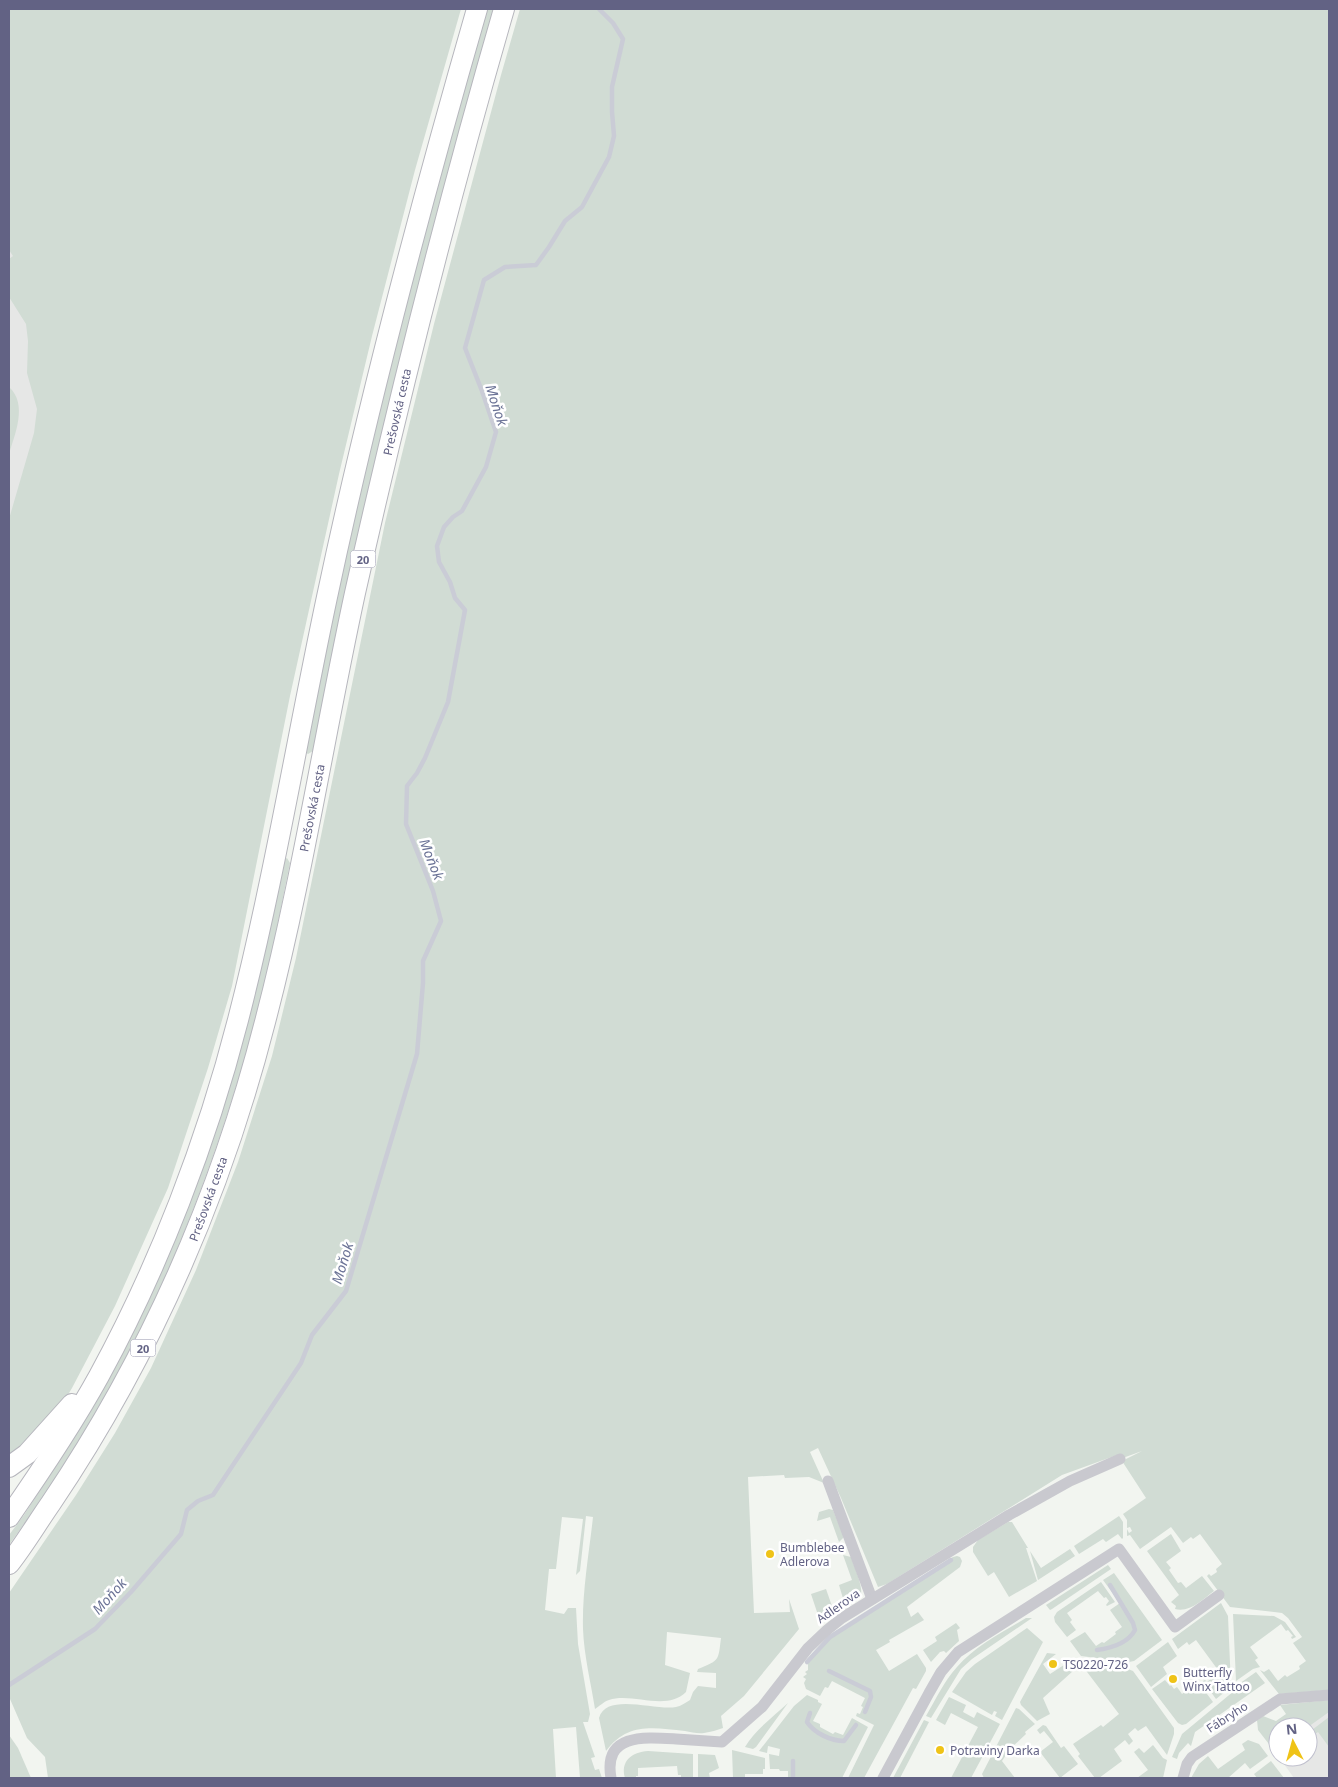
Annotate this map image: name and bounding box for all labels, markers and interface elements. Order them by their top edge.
street label: Prešovská cesta [379,367,415,457]
water label: Moňok [481,382,513,429]
road number: 20 [350,550,376,568]
street label: Prešovská cesta [295,763,329,853]
water label: Moňok [415,836,449,883]
street label: Prešovská cesta [185,1154,231,1244]
water label: Moňok [327,1239,358,1286]
road number: 20 [130,1340,156,1356]
place label: Bumblebee Adlerova [780,1539,845,1570]
marker: Bumblebee Adlerova [764,1548,776,1560]
water label: Moňok [88,1573,131,1618]
street label: Adlerova [813,1585,863,1627]
place label: TS0220-726 [1063,1656,1128,1673]
marker: TS0220-726 [1047,1658,1059,1670]
place label: Butterfly Winx Tattoo [1183,1664,1250,1695]
marker: Butterfly Winx Tattoo [1167,1673,1179,1685]
street label: Fábryho [1203,1697,1251,1737]
north arrow [1268,1717,1318,1767]
text: N [1285,1719,1298,1739]
place label: Potraviny Darka [950,1742,1040,1759]
marker: Potraviny Darka [934,1744,946,1756]

